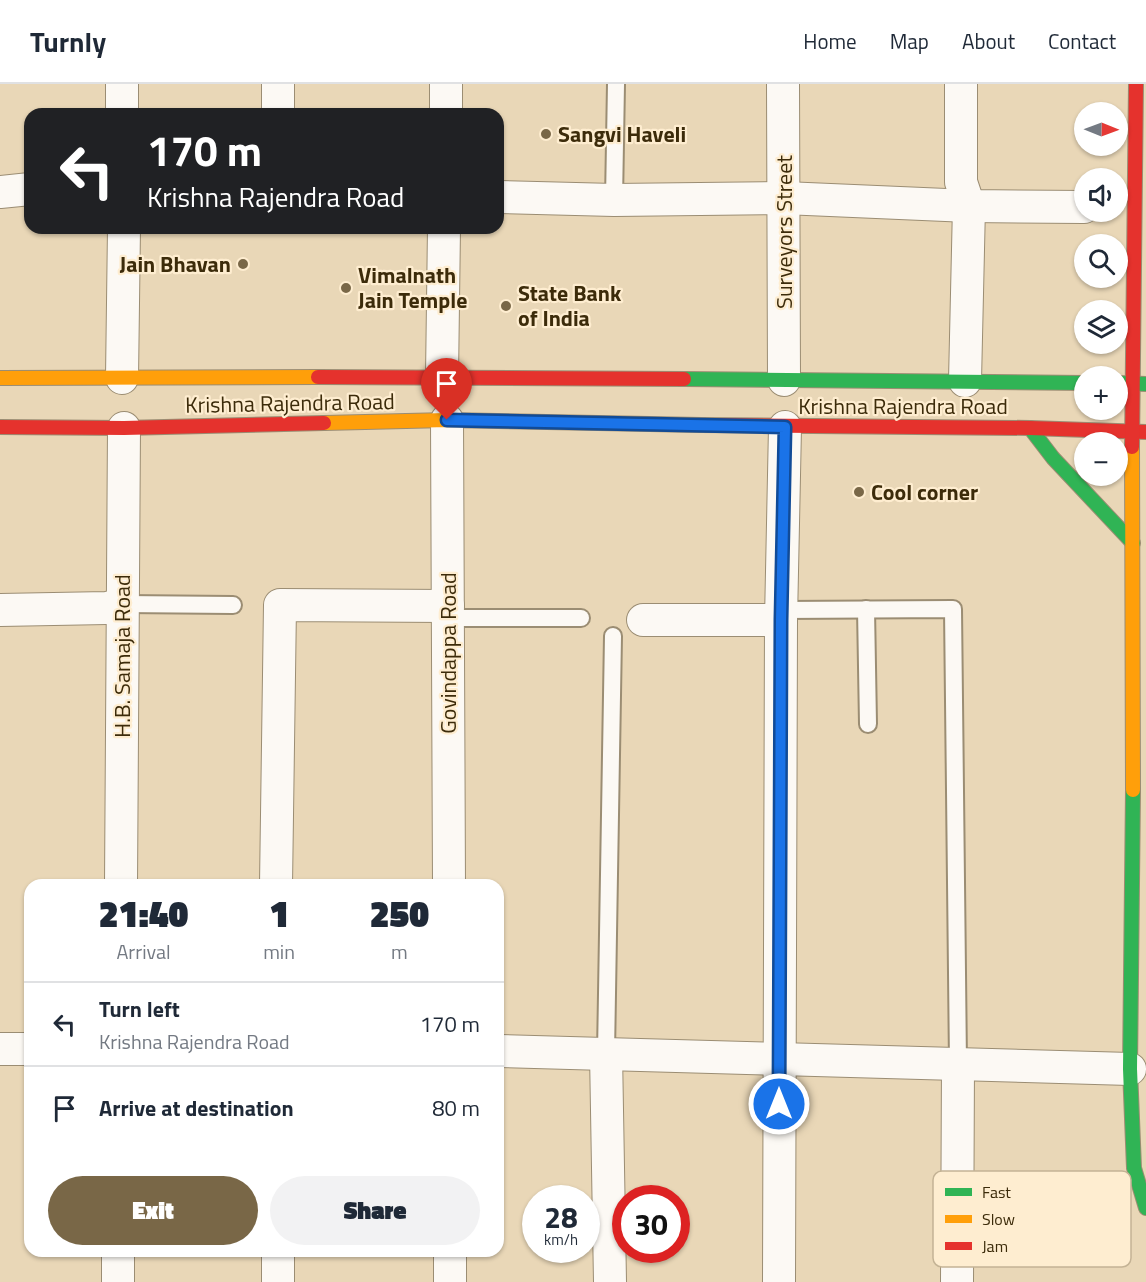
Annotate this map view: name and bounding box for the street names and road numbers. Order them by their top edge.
street label: Surveyors Street [767,155,801,309]
street label: Krishna Rajendra Road [185,384,395,422]
street label: Krishna Rajendra Road [798,389,1008,423]
street label: Govindappa Road [431,572,465,734]
street label: H.B. Samaja Road [105,574,139,738]

